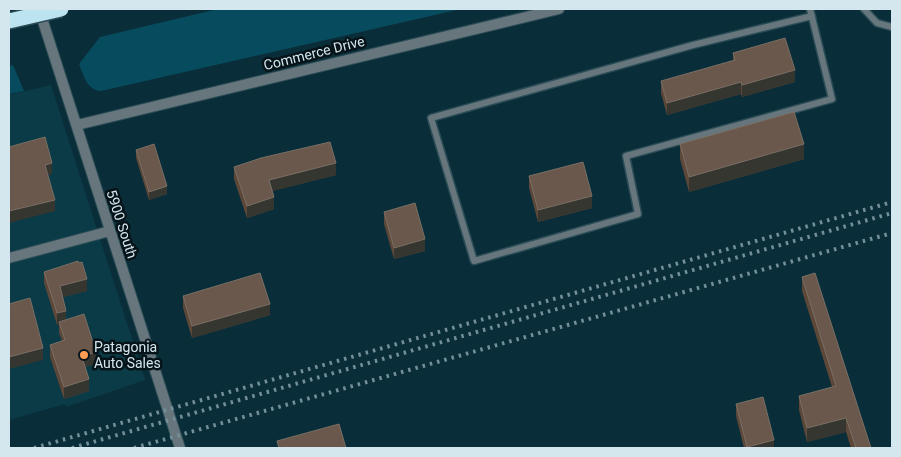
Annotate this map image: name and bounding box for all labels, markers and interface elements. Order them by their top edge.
street label: Commerce Drive [262,33,366,73]
street label: 5900 South [103,188,141,260]
place label: Patagonia Auto Sales [94,339,161,371]
marker: Patagonia Auto Sales [78,349,90,361]

